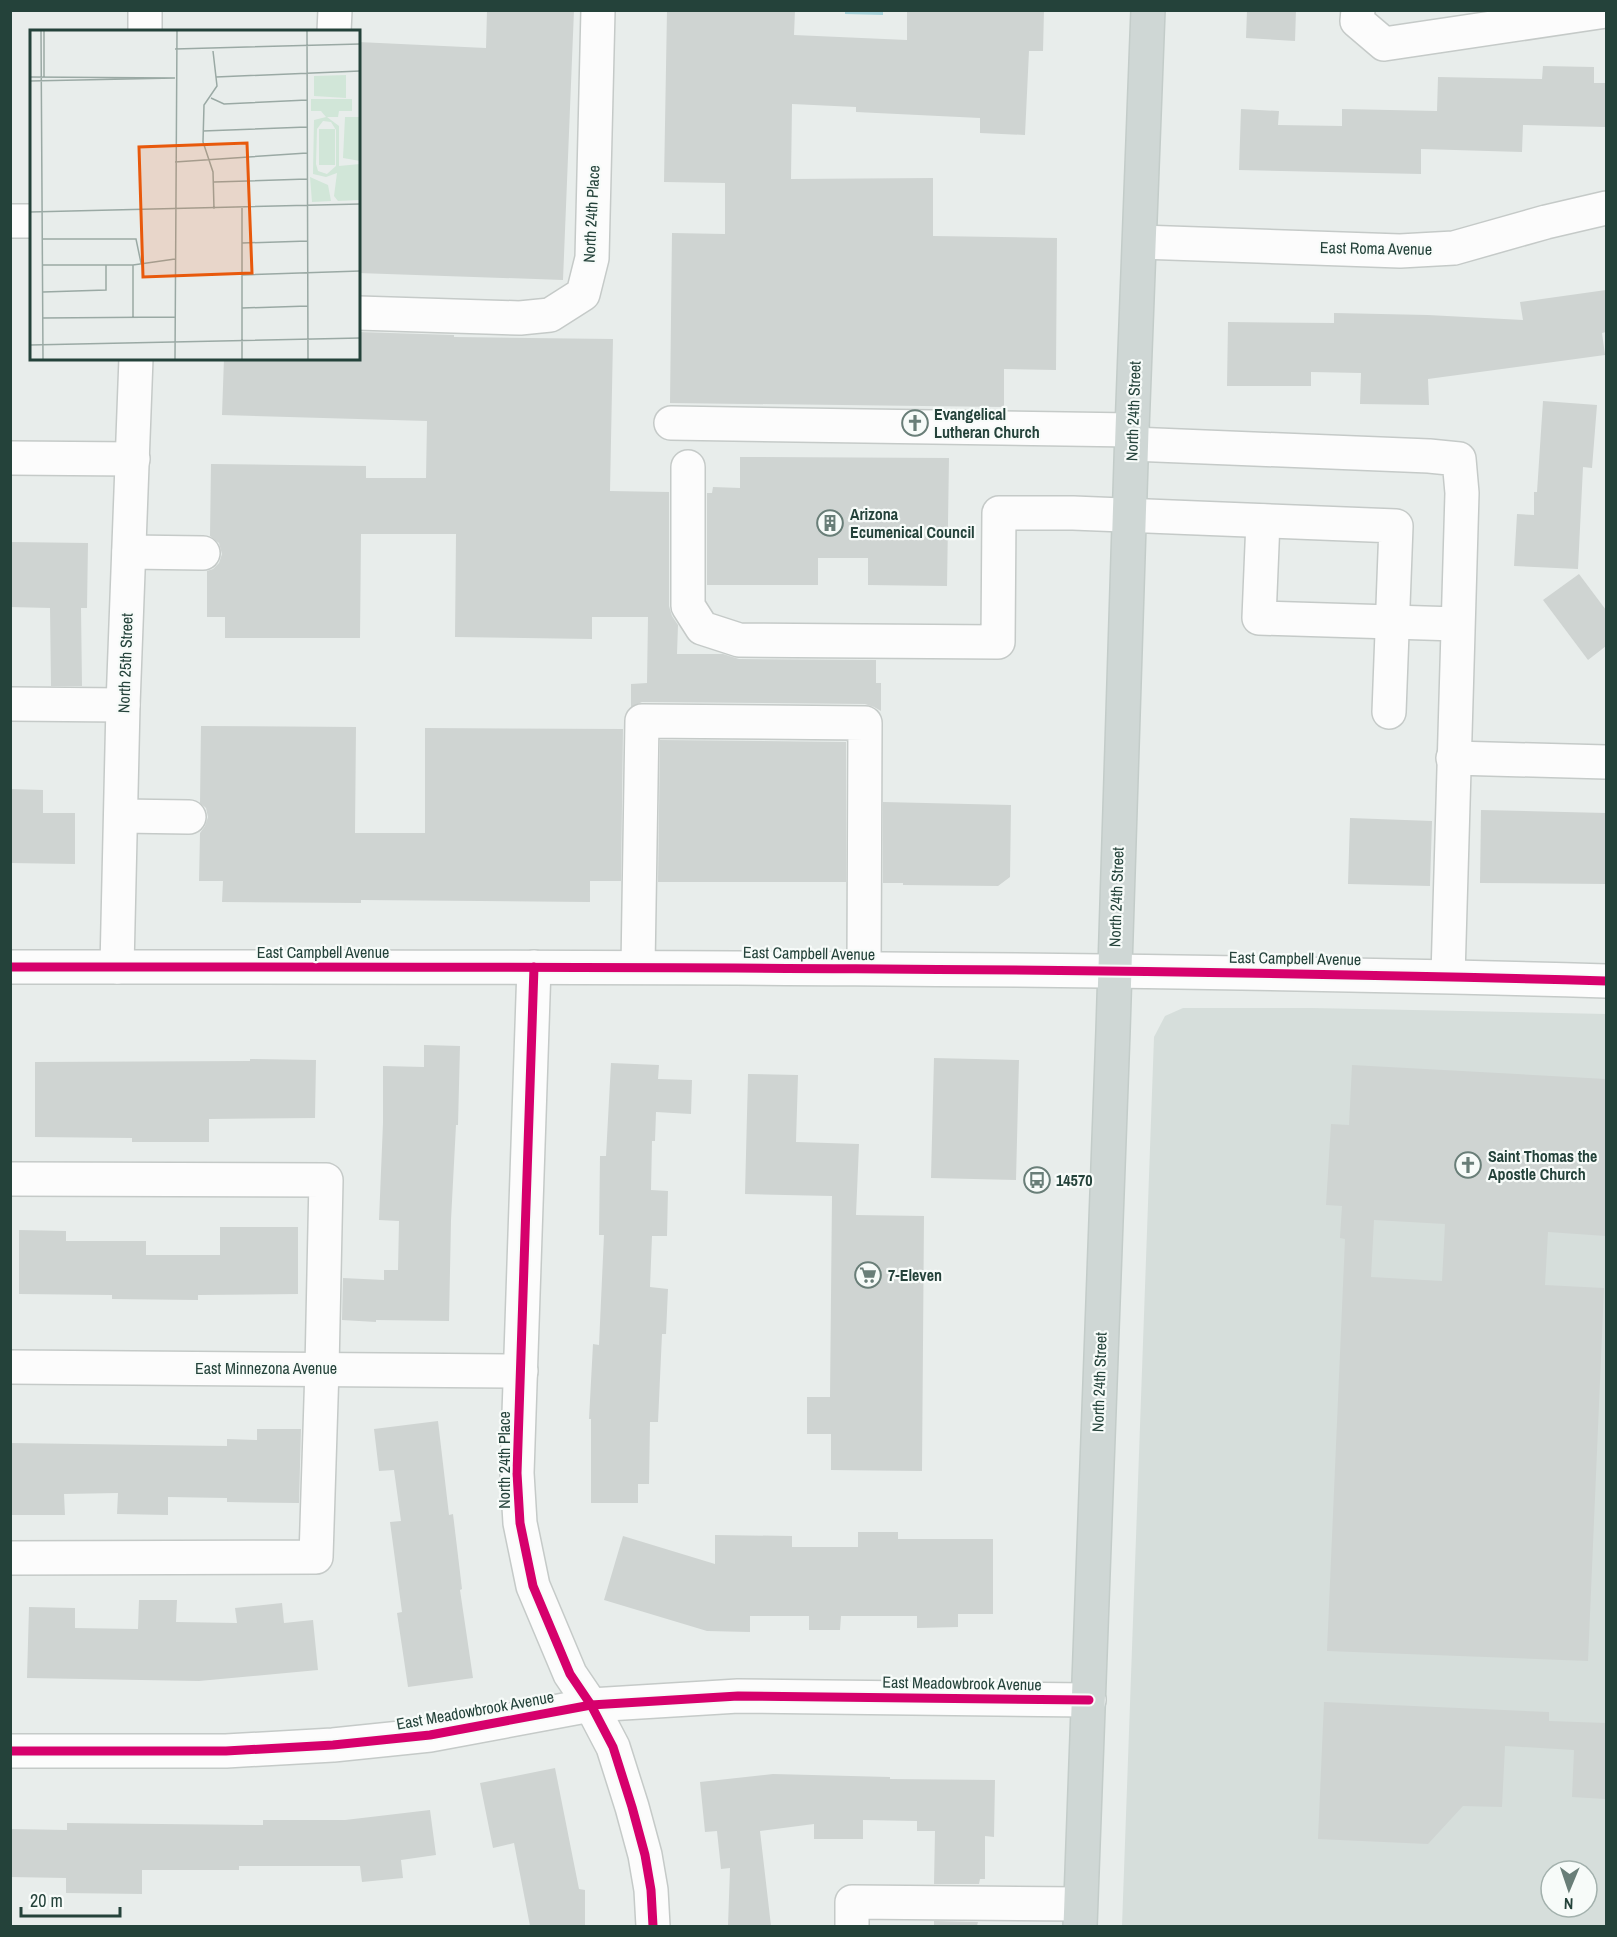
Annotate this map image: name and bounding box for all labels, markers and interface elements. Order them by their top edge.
inset map [30,30,360,360]
street label: North 24th Place [577,165,605,263]
street label: East Roma Avenue [1320,236,1432,260]
street label: North 24th Street [1120,360,1146,461]
place label: Evangelical Lutheran Church [934,403,1040,443]
church icon: Evangelical Lutheran Church [900,408,930,438]
place label: Arizona Ecumenical Council [850,503,975,543]
building icon: Arizona Ecumenical Council [815,508,845,538]
street label: North 25th Street [112,612,138,713]
street label: North 24th Street [1103,846,1129,947]
street label: East Campbell Avenue [257,941,389,963]
street label: East Campbell Avenue [743,941,875,965]
street label: East Campbell Avenue [1229,946,1361,970]
place label: Saint Thomas the Apostle Church [1488,1145,1597,1185]
church icon: Saint Thomas the Apostle Church [1453,1150,1483,1180]
bus stop icon: 14570 [1022,1165,1052,1195]
place label: 14570 [1056,1169,1092,1191]
supermarket icon: 7-Eleven [853,1260,883,1290]
place label: 7-Eleven [888,1264,942,1286]
street label: North 24th Street [1086,1331,1112,1432]
street label: East Minnezona Avenue [195,1357,337,1379]
street label: North 24th Place [493,1411,515,1509]
street label: East Meadowbrook Avenue [882,1671,1042,1695]
street label: East Meadowbrook Avenue [395,1685,555,1735]
north arrow [1539,1859,1599,1919]
scale bar [21,1880,120,1918]
text: 20 m [30,1888,63,1913]
text: N [1563,1893,1574,1915]

